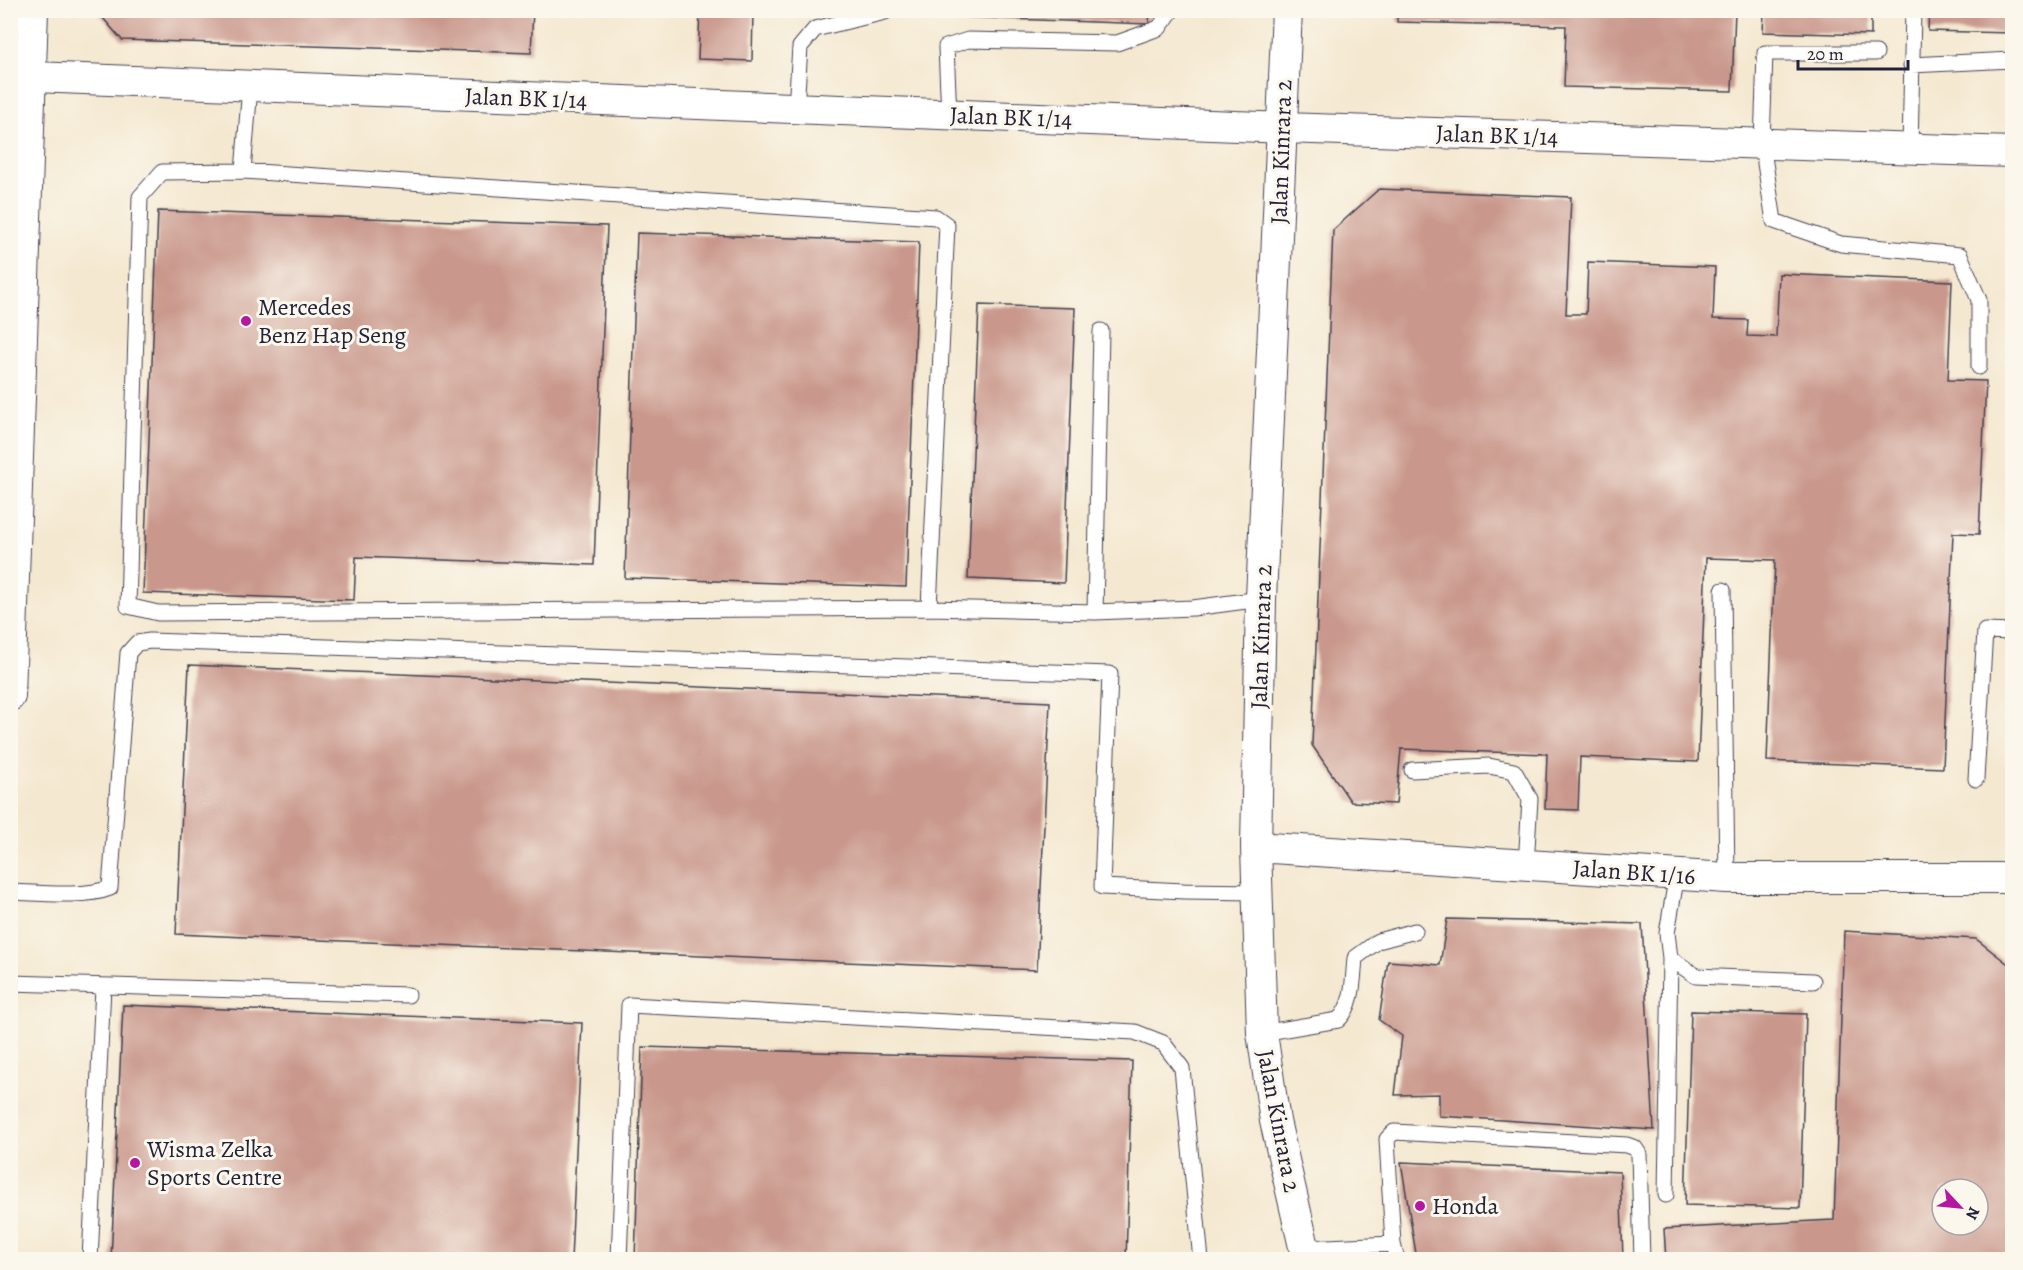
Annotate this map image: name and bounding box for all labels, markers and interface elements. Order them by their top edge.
scale bar [1798,33,1908,71]
text: 20 m [1807,42,1844,66]
street label: Jalan Kinrara 2 [1262,79,1300,225]
street label: Jalan BK 1/14 [464,80,588,116]
street label: Jalan BK 1/14 [949,99,1073,135]
street label: Jalan BK 1/14 [1435,117,1559,153]
place label: Mercedes Benz Hap Seng [258,291,406,351]
marker: Mercedes Benz Hap Seng [239,314,253,328]
street label: Jalan Kinrara 2 [1242,564,1280,710]
street label: Jalan BK 1/16 [1572,852,1696,892]
street label: Jalan Kinrara 2 [1249,1047,1309,1195]
place label: Wisma Zelka Sports Centre [146,1133,282,1193]
marker: Wisma Zelka Sports Centre [128,1156,142,1170]
north arrow [1930,1177,1990,1237]
place label: Honda [1432,1190,1500,1222]
marker: Honda [1413,1199,1427,1213]
text: N [1960,1203,1985,1224]

